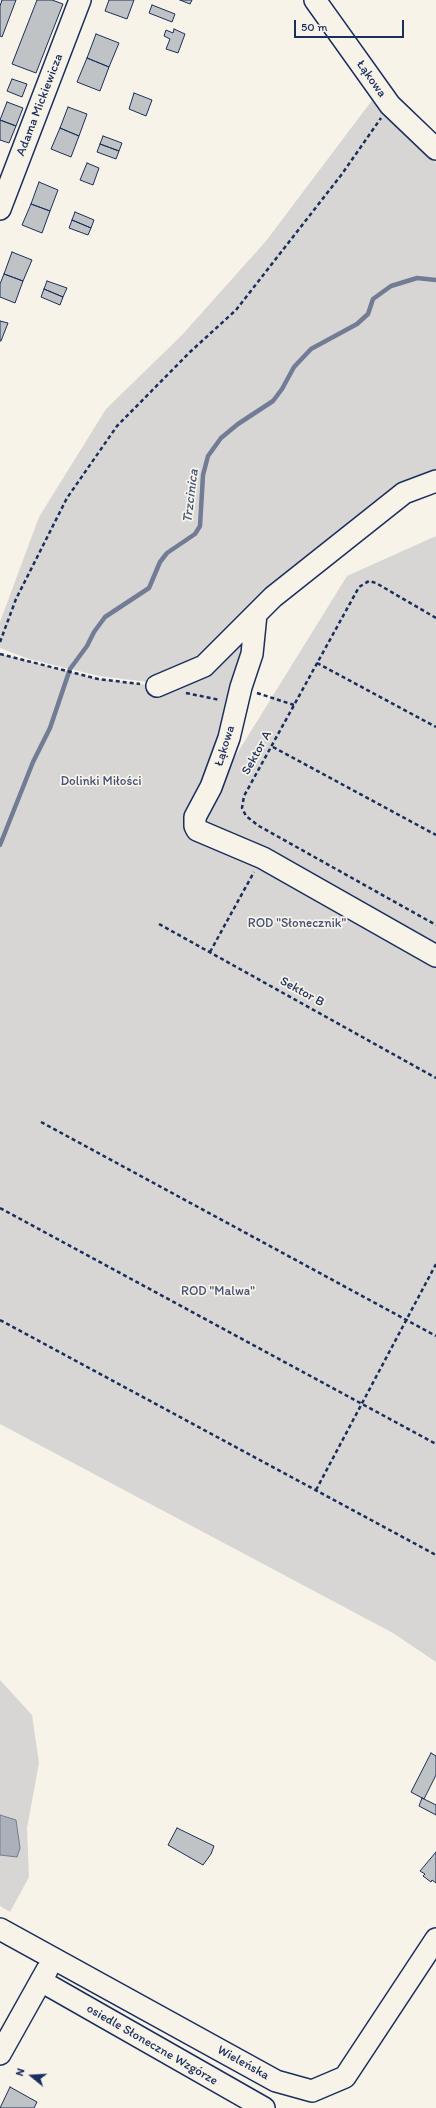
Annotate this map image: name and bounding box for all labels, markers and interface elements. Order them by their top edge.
scale bar [296,12,406,38]
text: 50 m [301,20,327,34]
street label: Adama Mickiewicza [13,52,67,158]
street label: Łąkowa [353,57,389,101]
water label: Trzcinica [179,468,203,524]
street label: Łąkowa [211,724,239,768]
street label: Sektor A [239,728,275,778]
park label: Dolinki Miłości [60,774,142,790]
park label: ROD "Słonecznik" [248,916,346,932]
street label: Sektor B [277,973,327,1011]
park label: ROD "Malwa" [181,1284,255,1300]
street label: osiedle Słoneczne Wzgórze [84,2001,220,2089]
street label: Wieleńska [214,2042,272,2084]
north arrow [12,2056,52,2096]
text: N [13,2067,27,2078]

